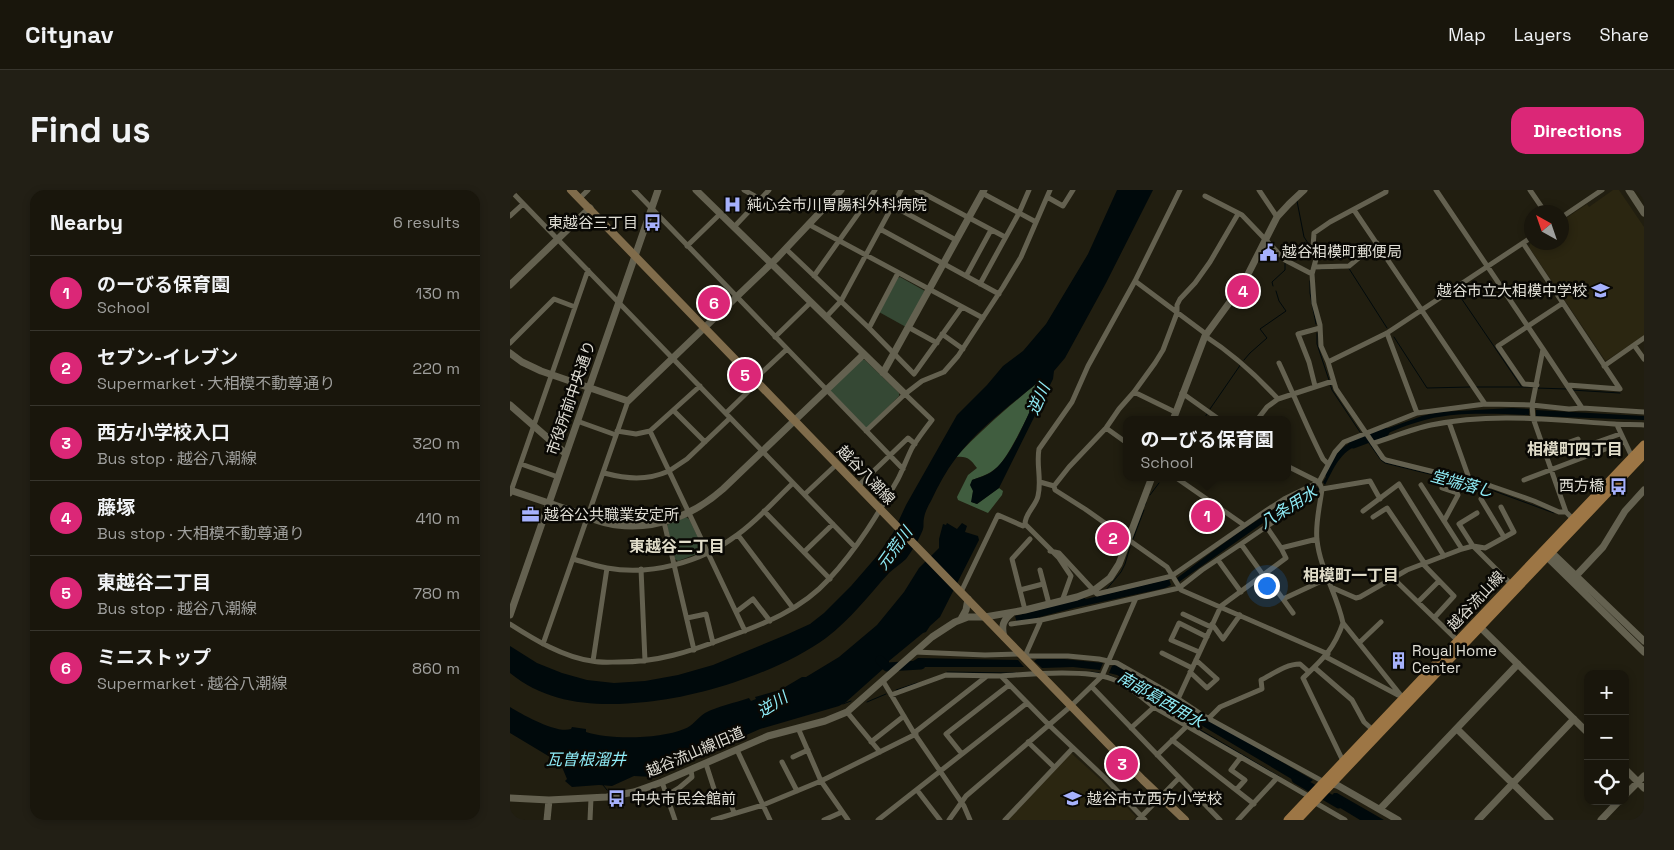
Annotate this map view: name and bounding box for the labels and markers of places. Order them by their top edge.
hospital icon: 純心会市川胃腸科外科病院 [723,195,743,215]
place label: 純心会市川胃腸科外科病院 [747,195,927,214]
place label: 東越谷三丁目 [548,213,638,232]
bus stop icon: 東越谷三丁目 [642,213,662,233]
public building icon: 越谷相模町郵便局 [1258,242,1278,262]
place label: 越谷相模町郵便局 [1281,242,1402,261]
pin: 4 [1227,272,1259,310]
place label: 越谷市立大相模中学校 [1436,281,1587,300]
school or university icon: 越谷市立大相模中学校 [1591,281,1611,301]
pin: 6 [698,284,730,322]
pin: 5 [729,356,761,394]
place label: 西方橋 [1559,476,1604,495]
bus stop icon: 西方橋 [1608,476,1628,496]
pin: 1 [1191,497,1223,535]
office icon: 越谷公共職業安定所 [520,505,540,525]
place label: 越谷公共職業安定所 [543,505,679,524]
pin: 2 [1097,519,1129,557]
place label: Royal Home Center [1412,641,1497,677]
building icon: Royal Home Center [1388,650,1408,670]
pin: 3 [1106,745,1138,783]
bus stop icon: 中央市民会館前 [607,789,627,809]
place label: 中央市民会館前 [631,789,736,808]
school or university icon: 越谷市立西方小学校 [1063,789,1083,809]
place label: 越谷市立西方小学校 [1086,789,1222,808]

